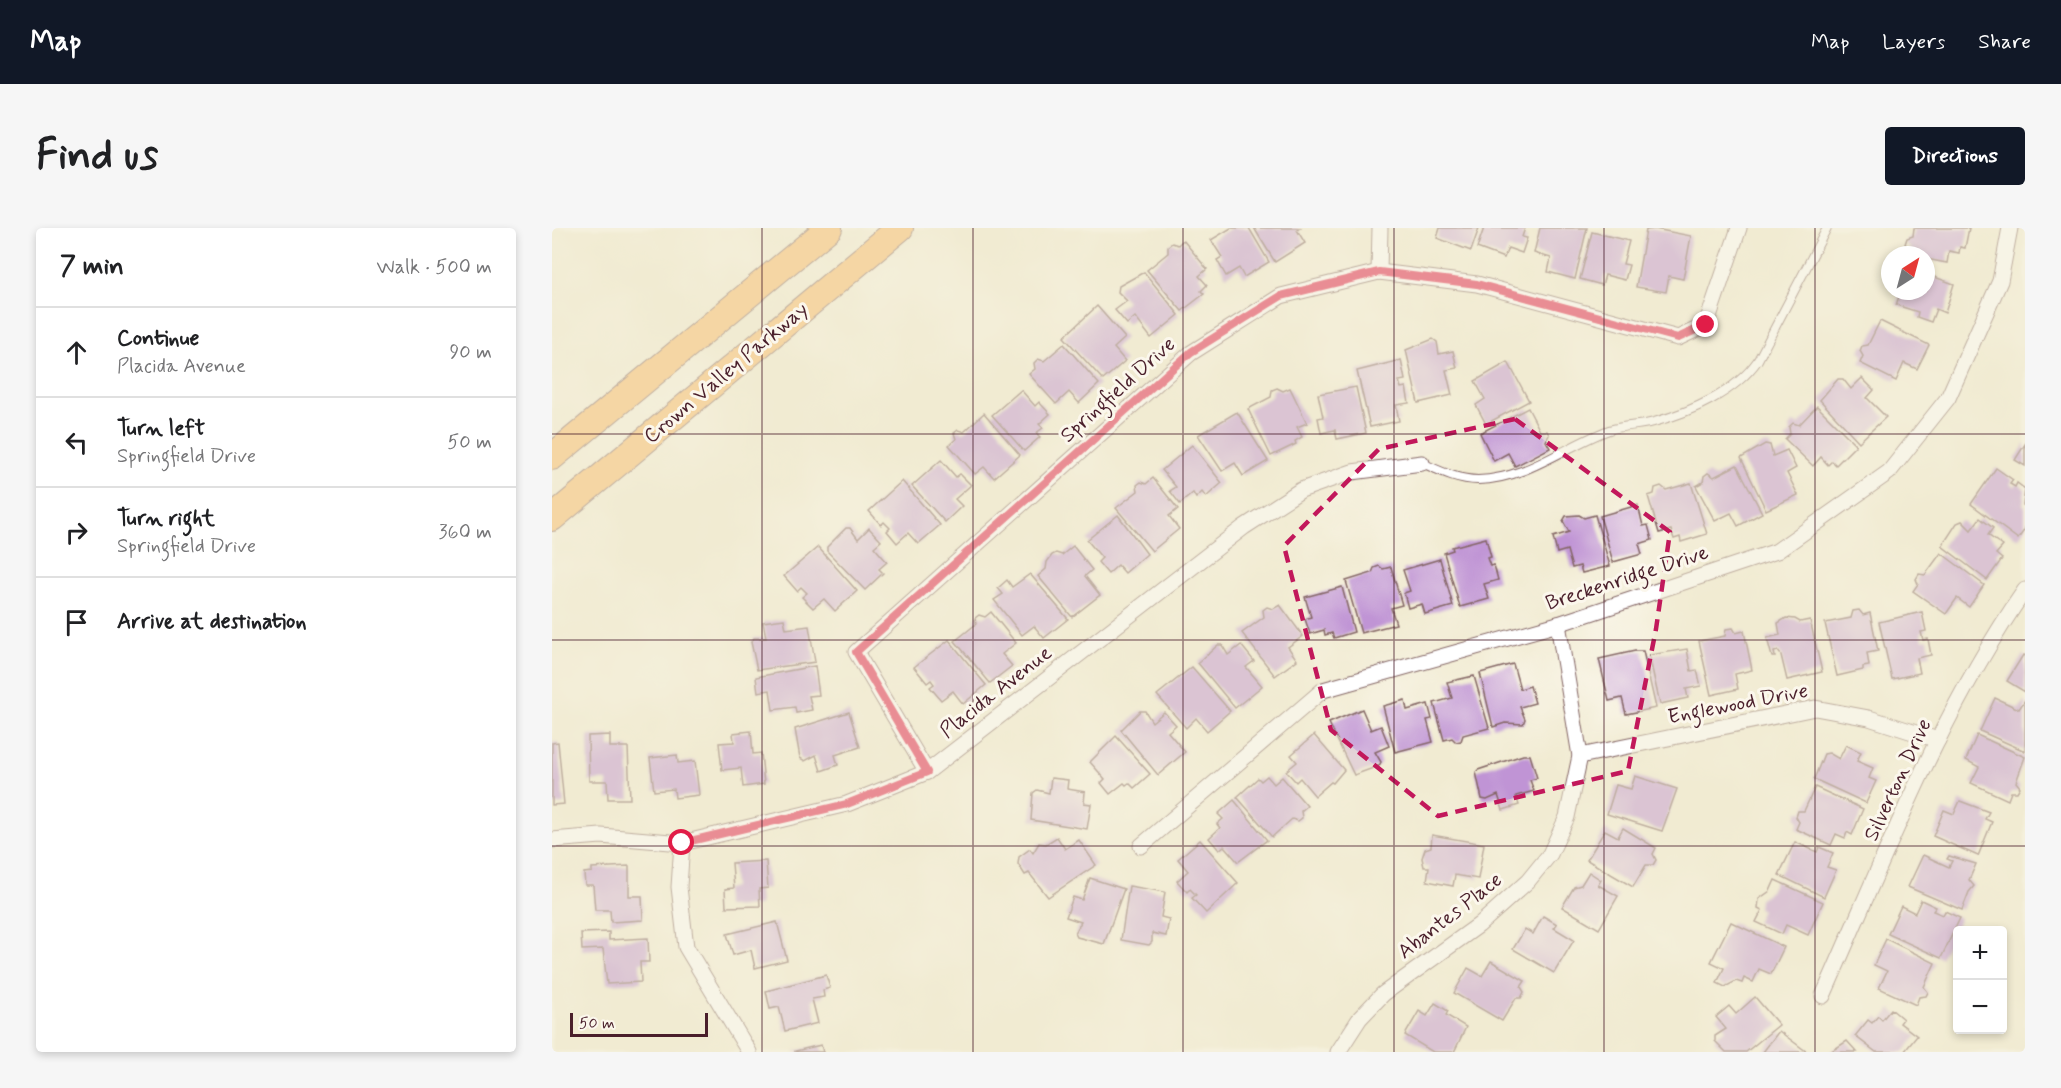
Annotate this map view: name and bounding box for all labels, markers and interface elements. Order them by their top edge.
text: Map [30,24,81,61]
text: Map [1811,28,1849,56]
text: Layers [1882,28,1945,56]
text: Share [1978,28,2031,56]
button: Directions [1885,127,2025,185]
text: Find us [36,129,158,184]
north arrow [1881,246,1935,300]
text: 7 min [60,250,124,284]
text: Walk · 500 m [377,254,492,281]
street label: Crown Valley Parkway [638,296,814,450]
route end [1692,311,1718,337]
text: Continue [117,325,199,353]
street label: Springfield Drive [1054,331,1183,451]
icon: ahead [60,336,93,369]
text: 90 m [449,339,492,366]
text: Placida Avenue [117,353,246,380]
text: Turn left [117,415,205,443]
icon: left [60,426,93,459]
text: 50 m [447,429,492,456]
text: Springfield Drive [117,443,256,470]
text: Turn right [117,505,215,533]
icon: right [60,516,93,549]
text: 360 m [439,519,492,546]
text: Springfield Drive [117,533,256,560]
street label: Breckenridge Drive [1542,538,1713,619]
icon: arrive [60,606,93,639]
text: Arrive at destination [117,608,307,636]
street label: Placida Avenue [934,639,1058,745]
street label: Englewood Drive [1666,677,1811,733]
street label: Silverton Drive [1857,714,1939,846]
route start [668,829,694,855]
street label: Abantes Place [1392,866,1508,966]
map controls [1953,926,2007,1034]
button: + [1953,926,2007,980]
button: − [1953,980,2007,1034]
scale bar [570,1010,708,1038]
text: 50 m [579,1013,615,1034]

